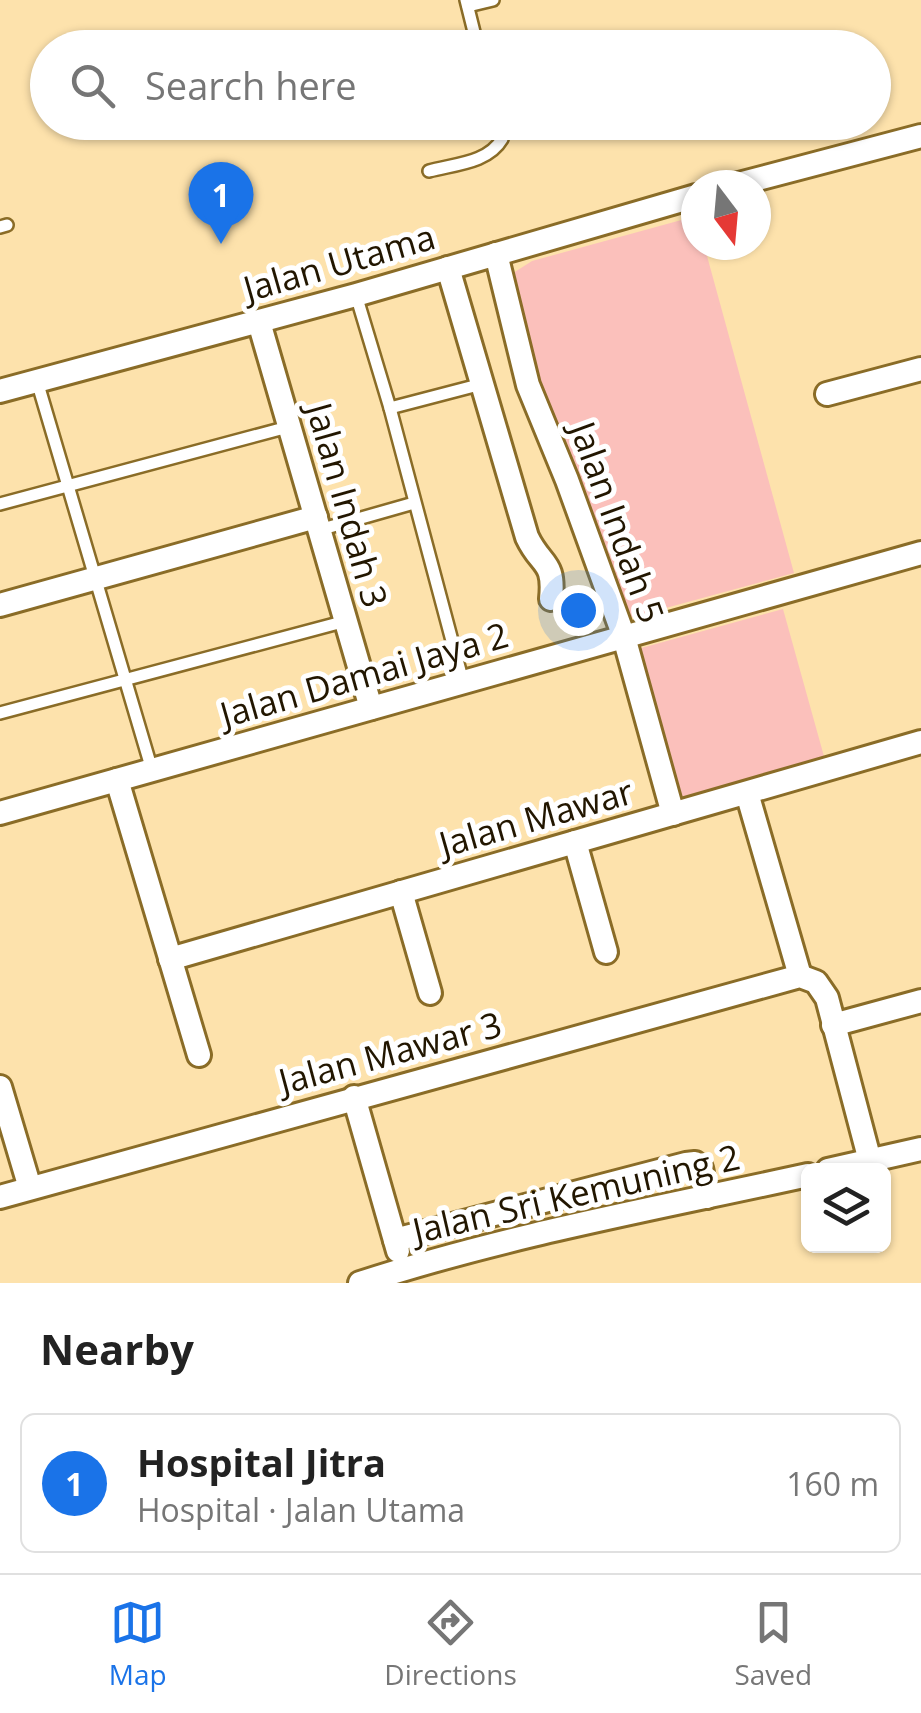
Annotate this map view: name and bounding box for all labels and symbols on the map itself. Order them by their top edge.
pin: 1 [188,162,254,244]
north arrow [681,170,771,260]
street label: Jalan Utama [235,212,440,313]
street label: Jalan Indah 3 [296,395,400,613]
street label: Jalan Indah 5 [559,412,676,629]
your location [553,585,604,636]
street label: Jalan Damai Jaya 2 [212,610,513,738]
street label: Jalan Mawar [431,767,638,868]
street label: Jalan Mawar 3 [271,1000,506,1105]
street label: Jalan Sri Kemuning 2 [405,1133,744,1254]

